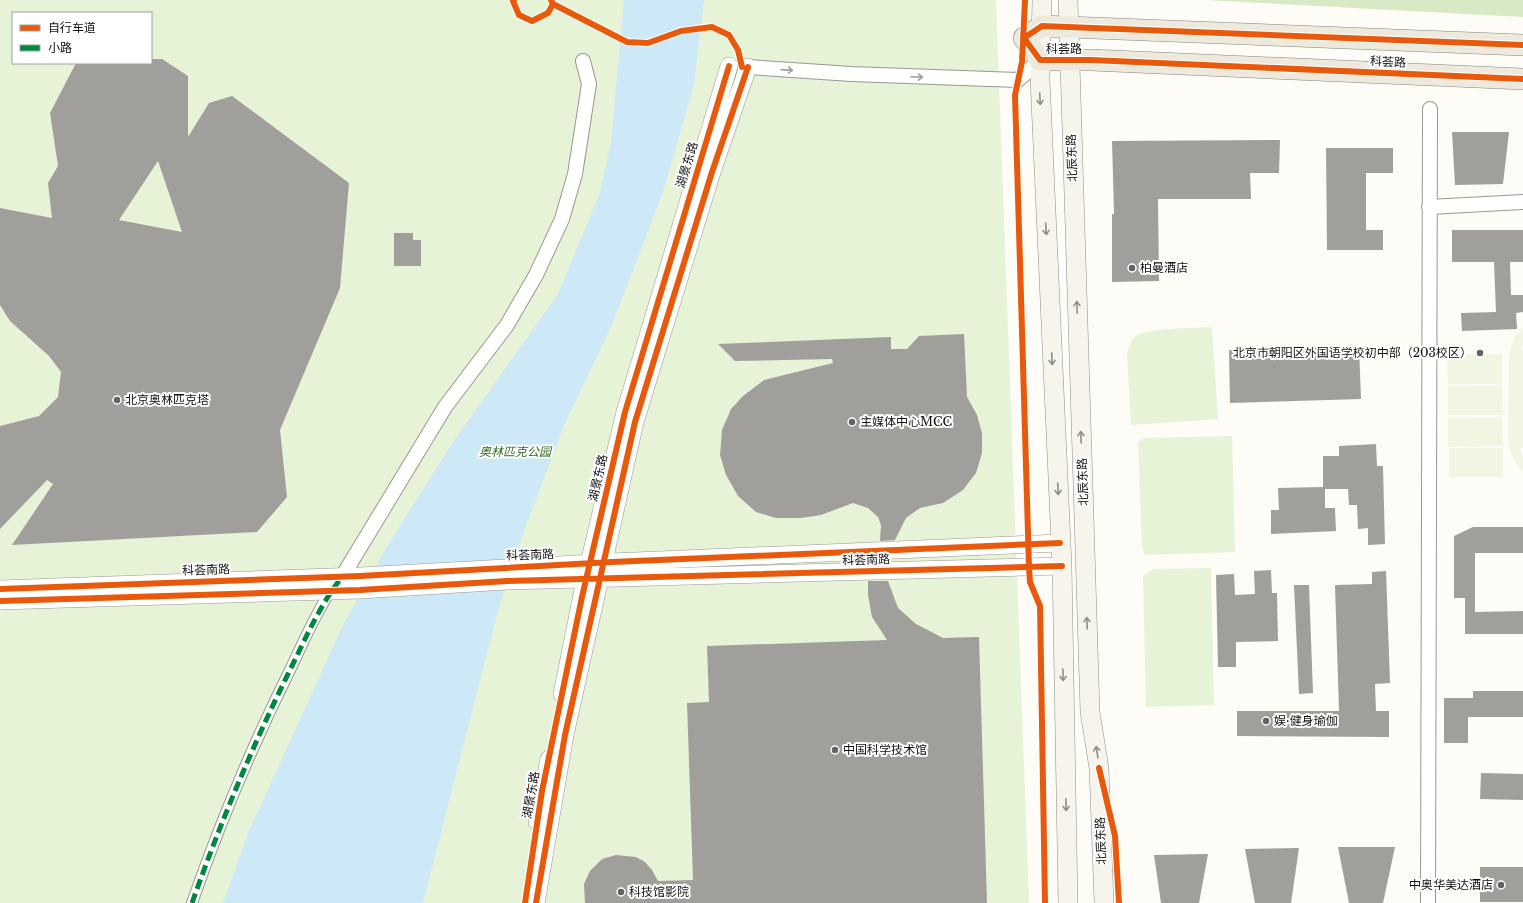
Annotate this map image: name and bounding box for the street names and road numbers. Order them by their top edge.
street label: 科荟路 [1046,41,1082,56]
street label: 科荟路 [1370,53,1406,70]
street label: 北辰东路 [1063,134,1080,182]
street label: 湖景东路 [672,140,701,190]
street label: 湖景东路 [585,453,610,503]
street label: 北辰东路 [1074,458,1091,506]
street label: 科荟南路 [506,546,554,563]
street label: 科荟南路 [842,551,890,568]
street label: 科荟南路 [182,561,230,578]
street label: 湖景东路 [519,770,542,820]
street label: 北辰东路 [1092,817,1109,865]

